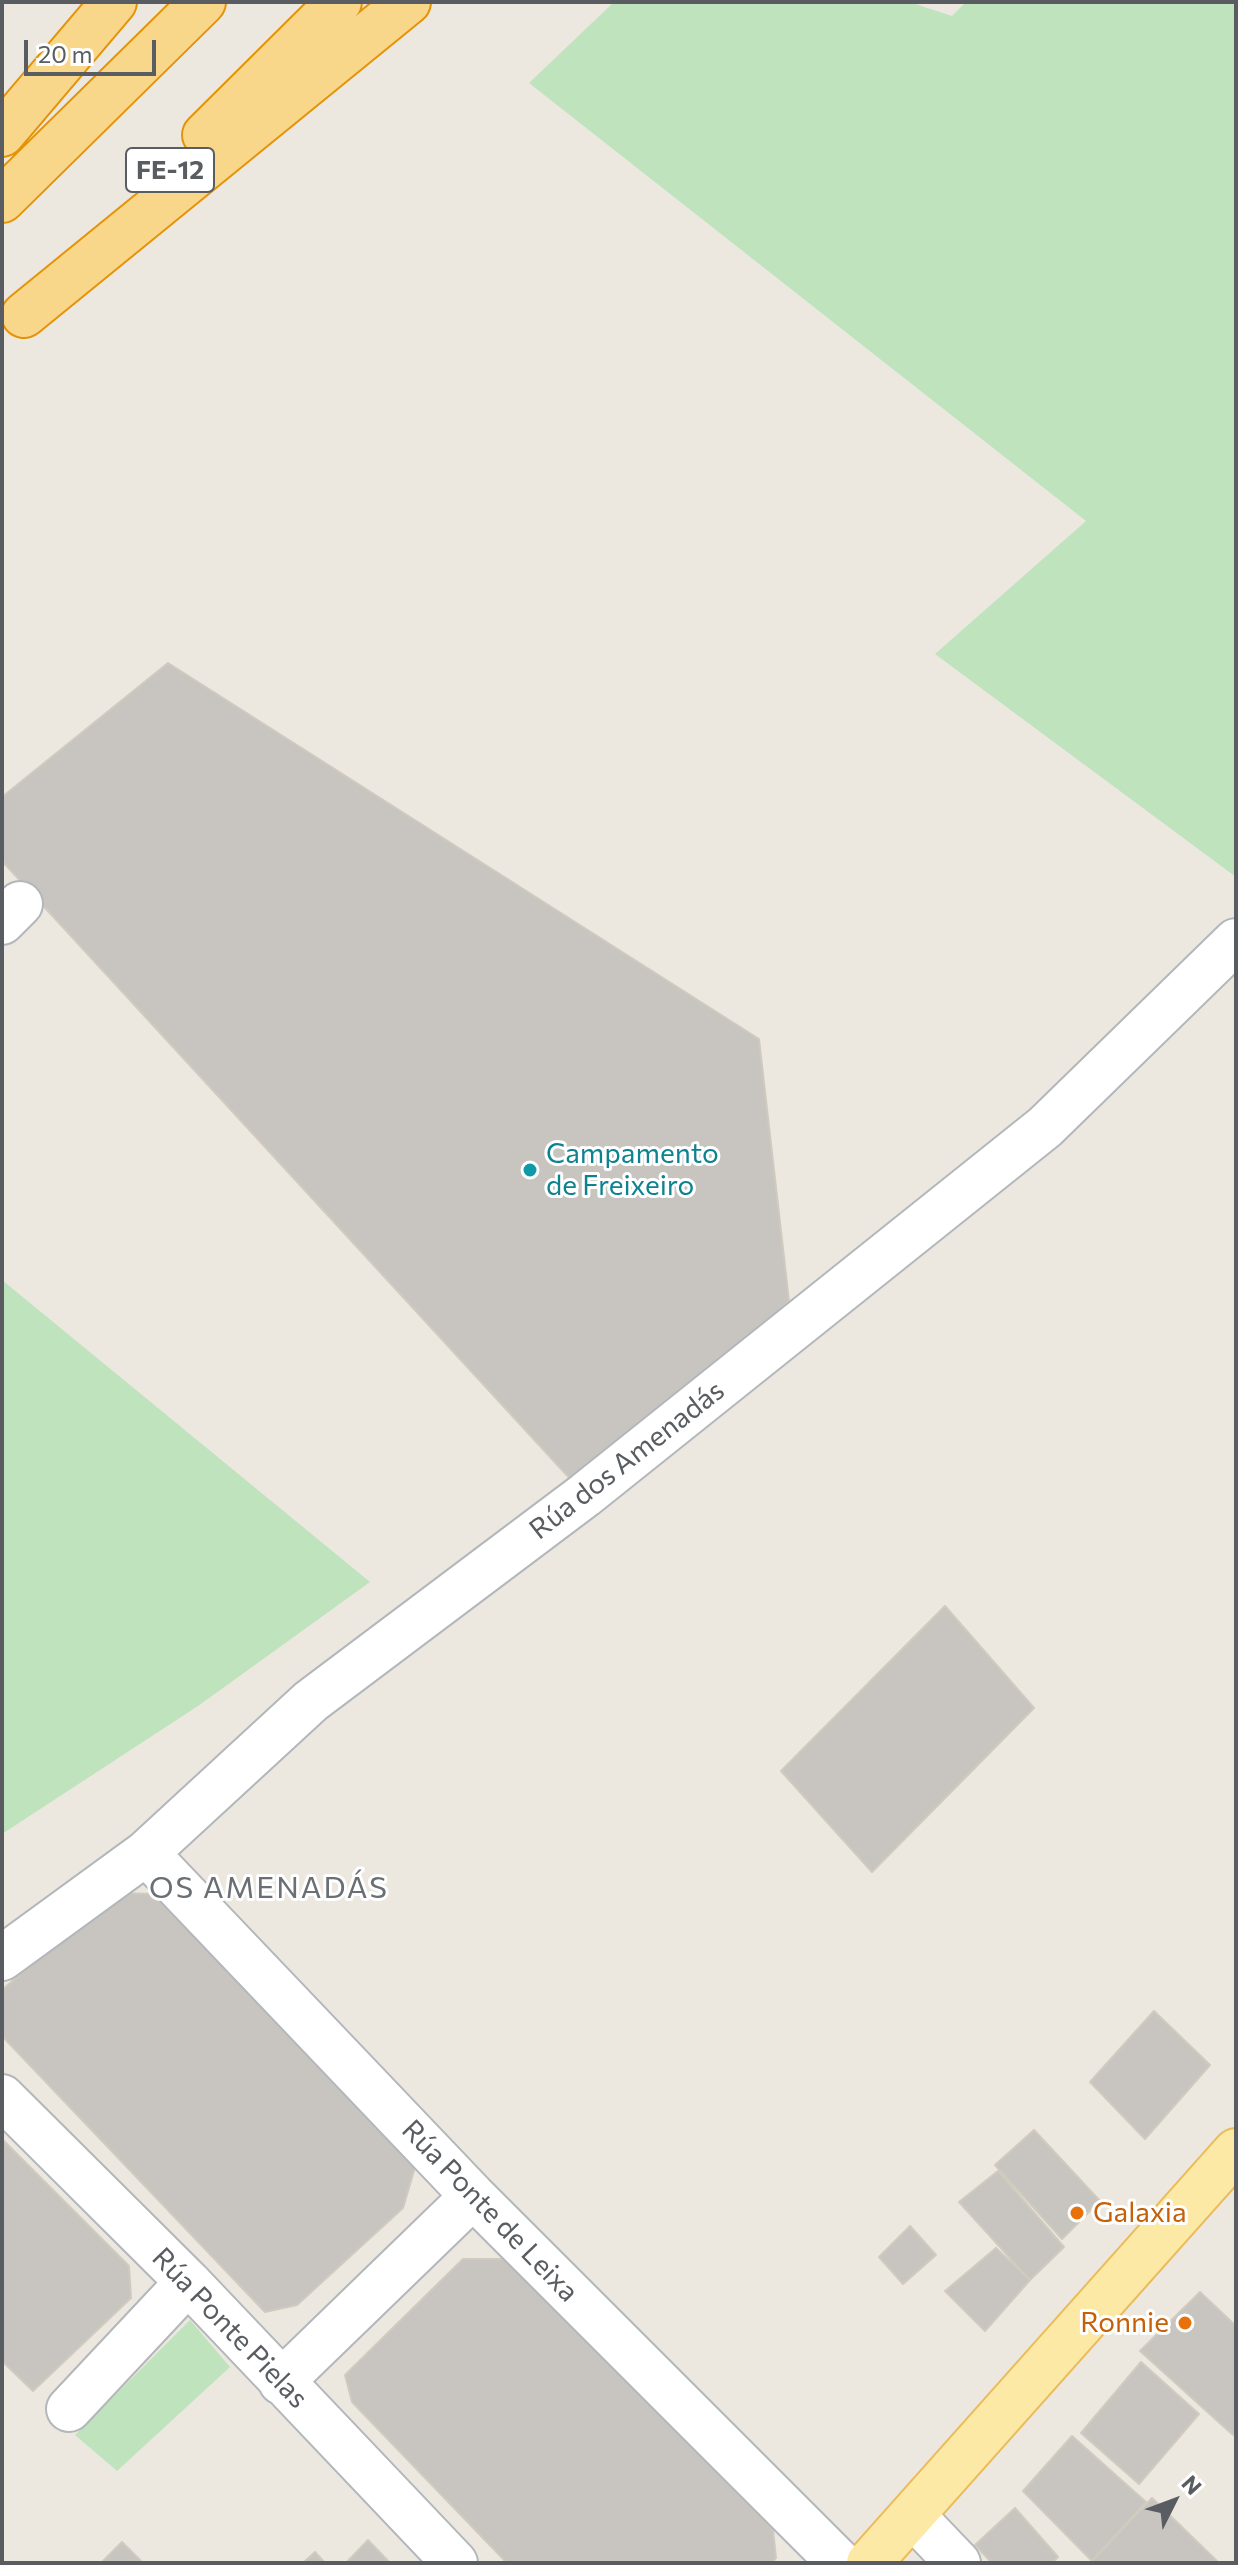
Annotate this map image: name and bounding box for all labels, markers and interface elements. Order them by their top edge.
scale bar [28,24,160,74]
text: 20 m [38,39,92,68]
road number: FE-12 [126,148,214,192]
place label: Campamento de Freixeiro [546,1137,719,1203]
marker: Campamento de Freixeiro [521,1161,539,1179]
street label: Rúa dos Amenadás [523,1374,731,1546]
district label: OS AMENADÁS [149,1870,389,1906]
street label: Rúa Ponte de Leixa [395,2113,585,2309]
place label: Galaxia [1093,2196,1187,2230]
marker: Galaxia [1068,2204,1086,2222]
street label: Rúa Ponte Pielas [145,2241,315,2415]
place label: Ronnie [1080,2306,1169,2340]
marker: Ronnie [1176,2314,1194,2332]
north arrow [1134,2461,1214,2541]
text: N [1177,2469,1208,2500]

